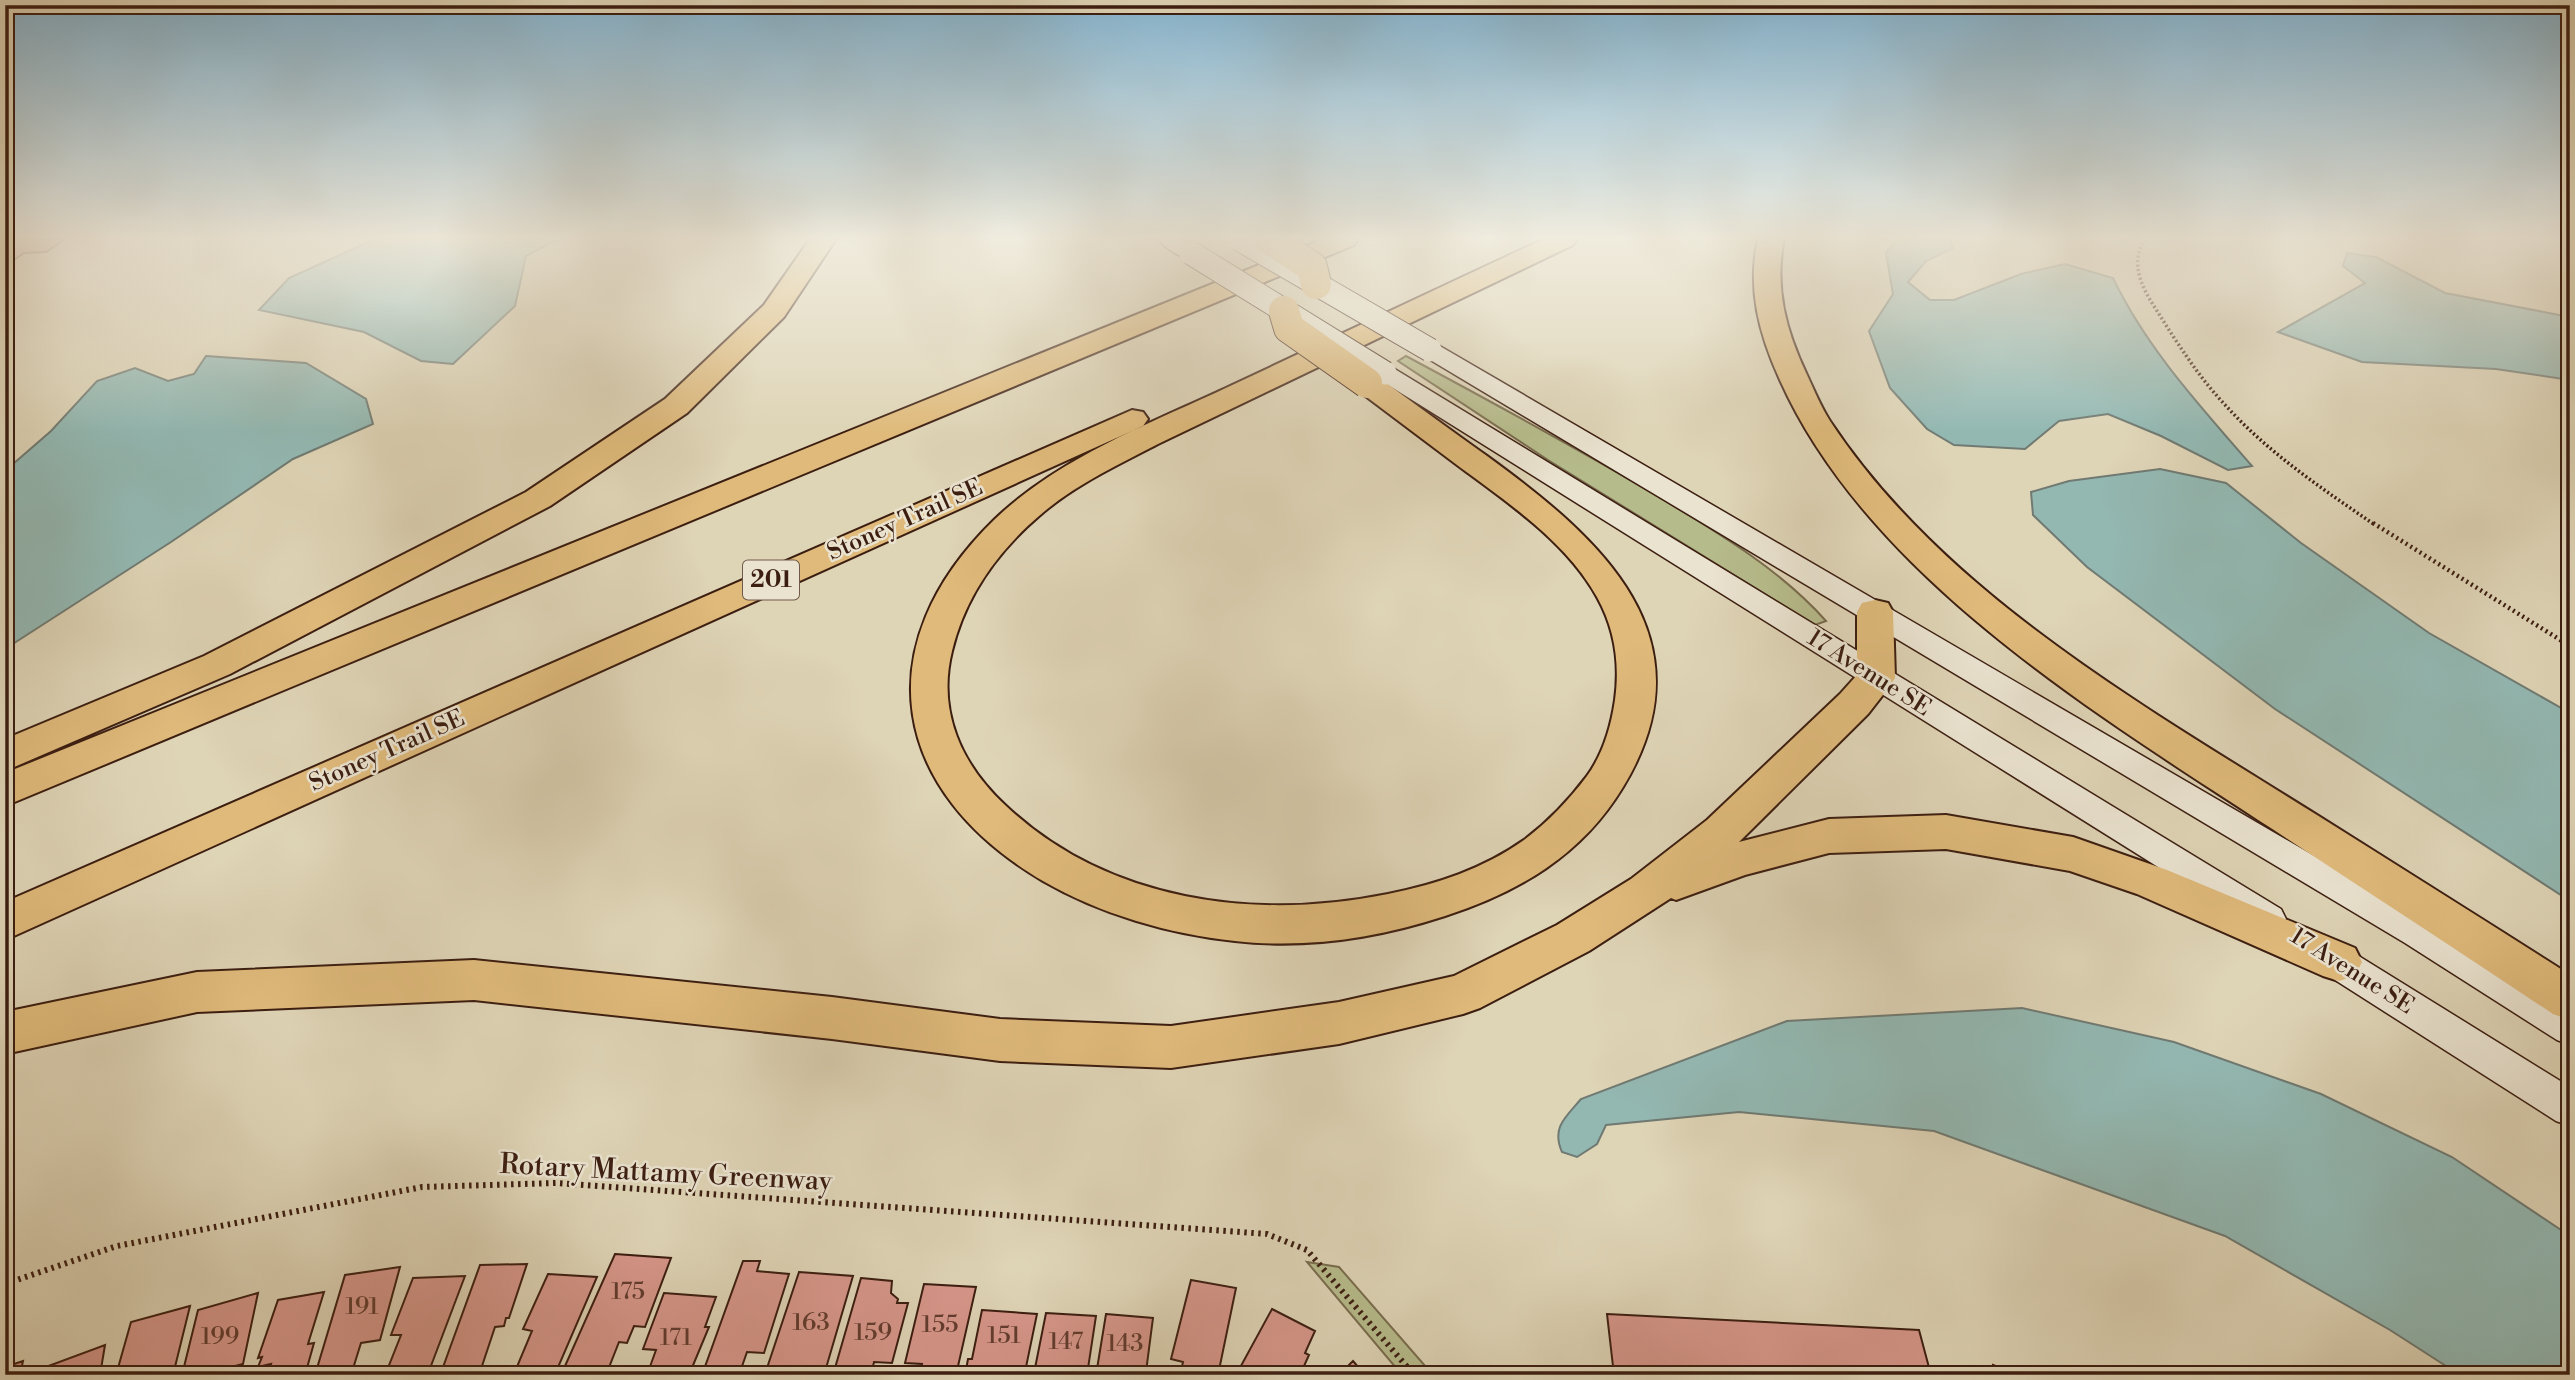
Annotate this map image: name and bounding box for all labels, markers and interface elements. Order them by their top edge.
street label: Stoney Trail SE [823,472,987,568]
road number: 201 [743,560,799,600]
street label: 17 Avenue SE [1801,623,1937,723]
street label: Stoney Trail SE [305,703,469,799]
street label: 17 Avenue SE [2284,921,2420,1021]
street label: Rotary Mattamy Greenway [499,1147,834,1199]
house number: 175 [611,1277,645,1307]
house number: 191 [345,1292,379,1322]
house number: 163 [792,1308,830,1338]
house number: 155 [922,1310,958,1340]
house number: 159 [854,1318,892,1348]
house number: 151 [987,1321,1022,1351]
house number: 199 [201,1322,239,1352]
house number: 171 [660,1323,693,1353]
house number: 147 [1049,1327,1083,1357]
house number: 143 [1107,1329,1143,1359]

